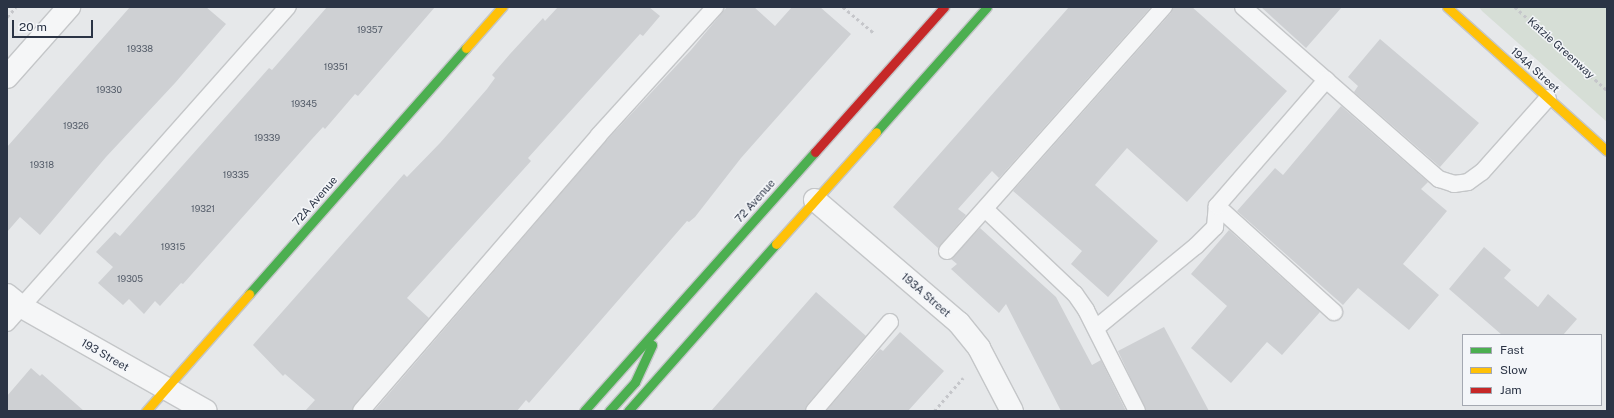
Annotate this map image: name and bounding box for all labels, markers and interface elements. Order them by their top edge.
scale bar [14,12,95,38]
street label: Katzie Greenway [1525,14,1597,82]
text: 20 m [19,20,47,34]
house number: 19357 [357,25,383,35]
house number: 19338 [127,44,153,54]
street label: 194A Street [1508,45,1562,95]
house number: 19351 [324,62,348,72]
house number: 19330 [96,85,122,95]
house number: 19345 [291,99,317,109]
house number: 19326 [63,121,89,131]
house number: 19339 [254,133,280,143]
house number: 19318 [30,160,54,170]
house number: 19335 [223,170,249,180]
street label: 72A Avenue [290,173,340,229]
street label: 72 Avenue [732,177,778,225]
house number: 19321 [191,204,215,214]
house number: 19315 [161,242,185,252]
street label: 193A Street [899,270,953,320]
house number: 19305 [117,274,143,284]
legend [1462,334,1602,406]
street label: 193 Street [79,336,131,374]
text: Fast [1500,343,1524,357]
text: Slow [1500,363,1527,377]
text: Jam [1500,383,1522,397]

